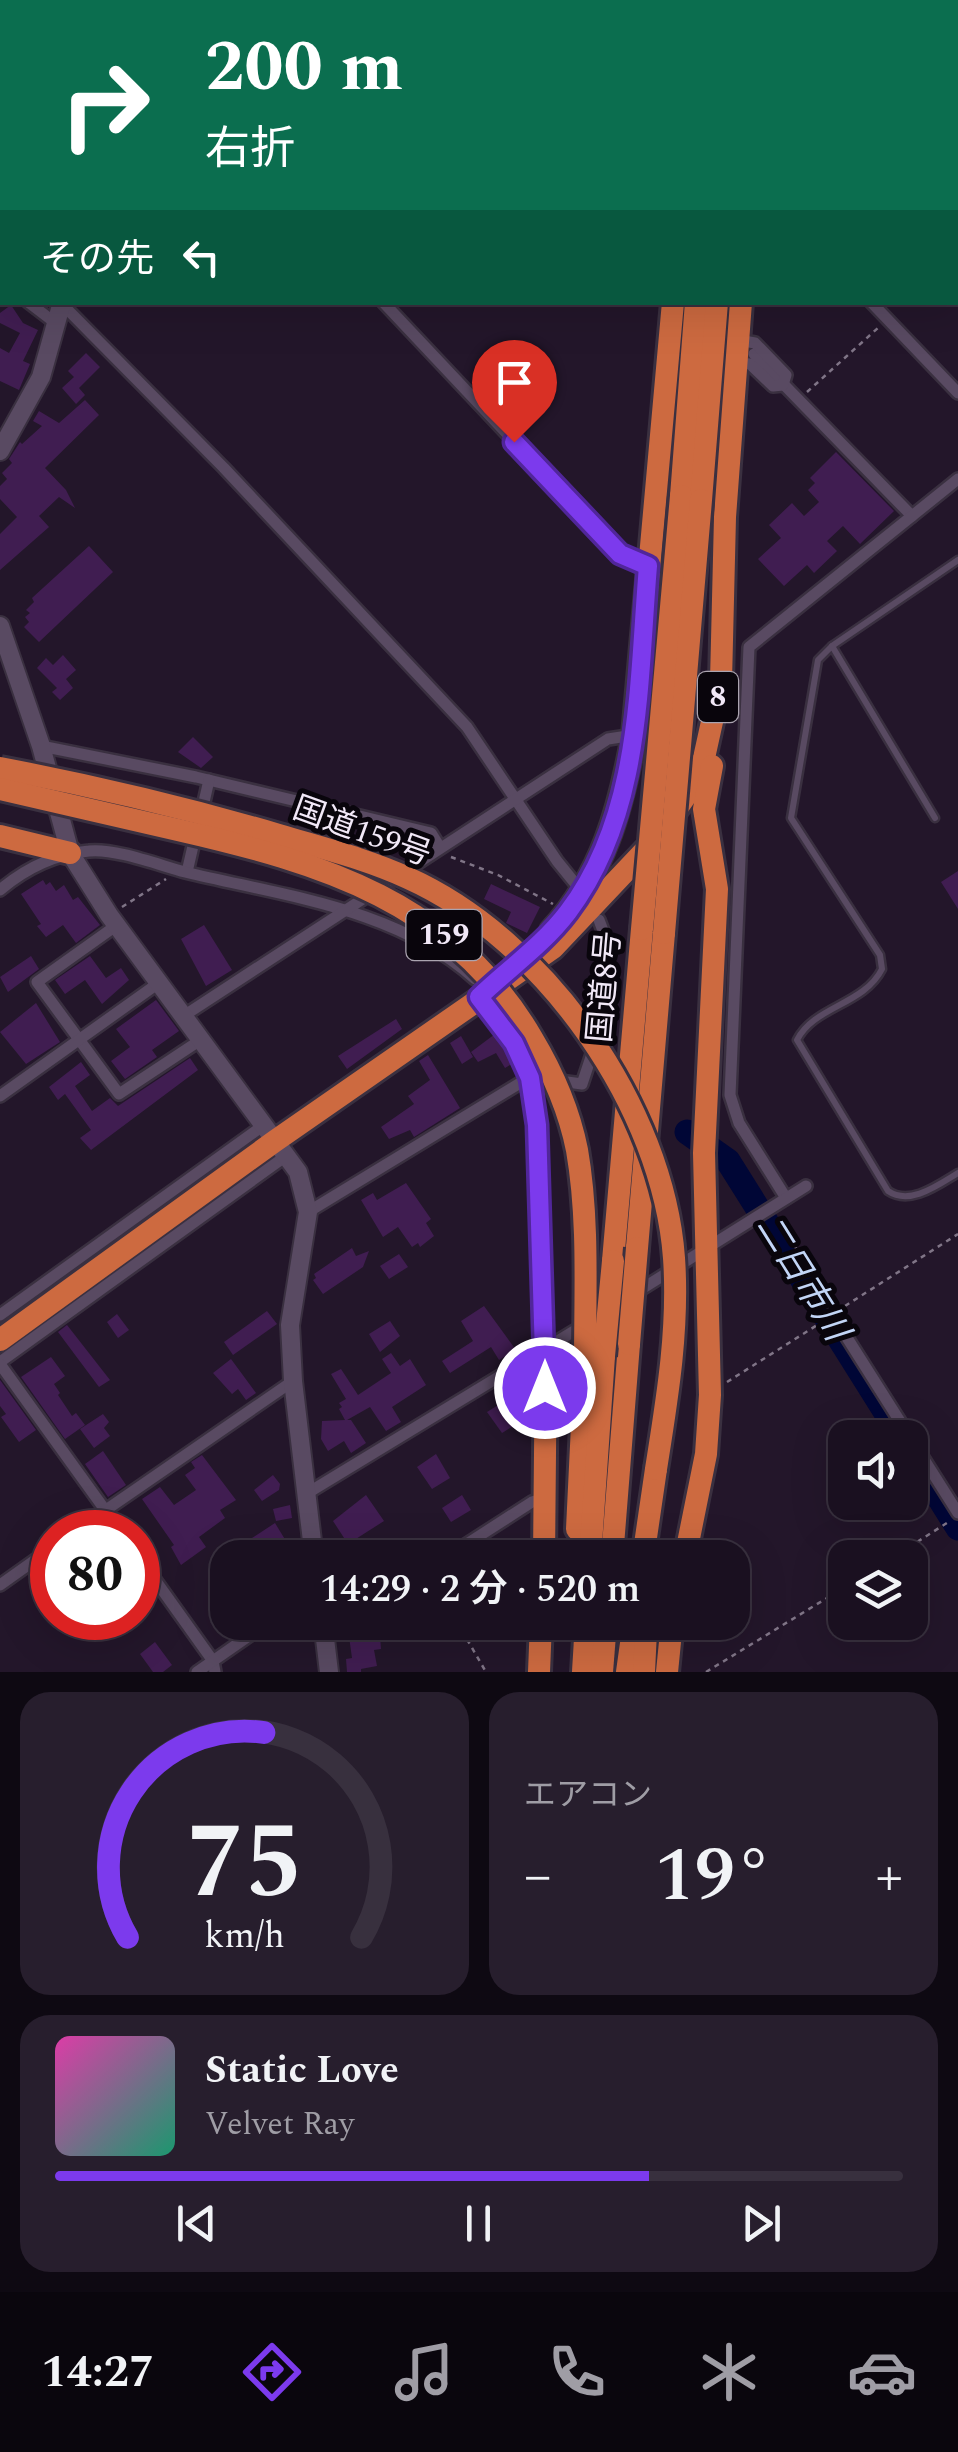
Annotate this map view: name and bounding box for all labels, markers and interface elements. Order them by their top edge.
text: 200 m [205,15,403,121]
icon: right [40,40,170,170]
text: 右折 [205,115,295,184]
icon: left [174,230,229,285]
text: その先 [40,231,154,289]
pin [472,340,557,443]
icon: arrive [487,355,542,410]
road number: 8 [698,672,738,722]
street label: 国道159号 [286,784,438,880]
road number: 159 [406,910,482,960]
street label: 国道8号 [576,929,634,1045]
water label: 二日市川 [742,1205,864,1355]
position arrow [493,1336,597,1440]
map controls [828,1420,928,1640]
button: sound [828,1420,928,1520]
speed limit sign: 80 [30,1510,160,1640]
button: layers [828,1540,928,1640]
text: 14:29 · 2 分 · 520 m [320,1561,640,1619]
text: エアコン [524,1771,652,1820]
text: 75 [186,1785,303,1943]
text: 19° [655,1820,772,1934]
text: − [524,1835,552,1918]
text: + [875,1835,903,1918]
text: km/h [204,1909,285,1964]
text: Static Love [205,2042,399,2100]
text: Velvet Ray [205,2100,354,2149]
icon: previous [169,2196,224,2251]
icon: pause [451,2196,506,2251]
icon: next [734,2196,789,2251]
icon: directions [237,2337,307,2407]
icon: music [389,2337,459,2407]
icon: phone [542,2337,612,2407]
icon: climate [694,2337,764,2407]
icon: car [847,2337,917,2407]
text: 14:27 [41,2338,154,2407]

